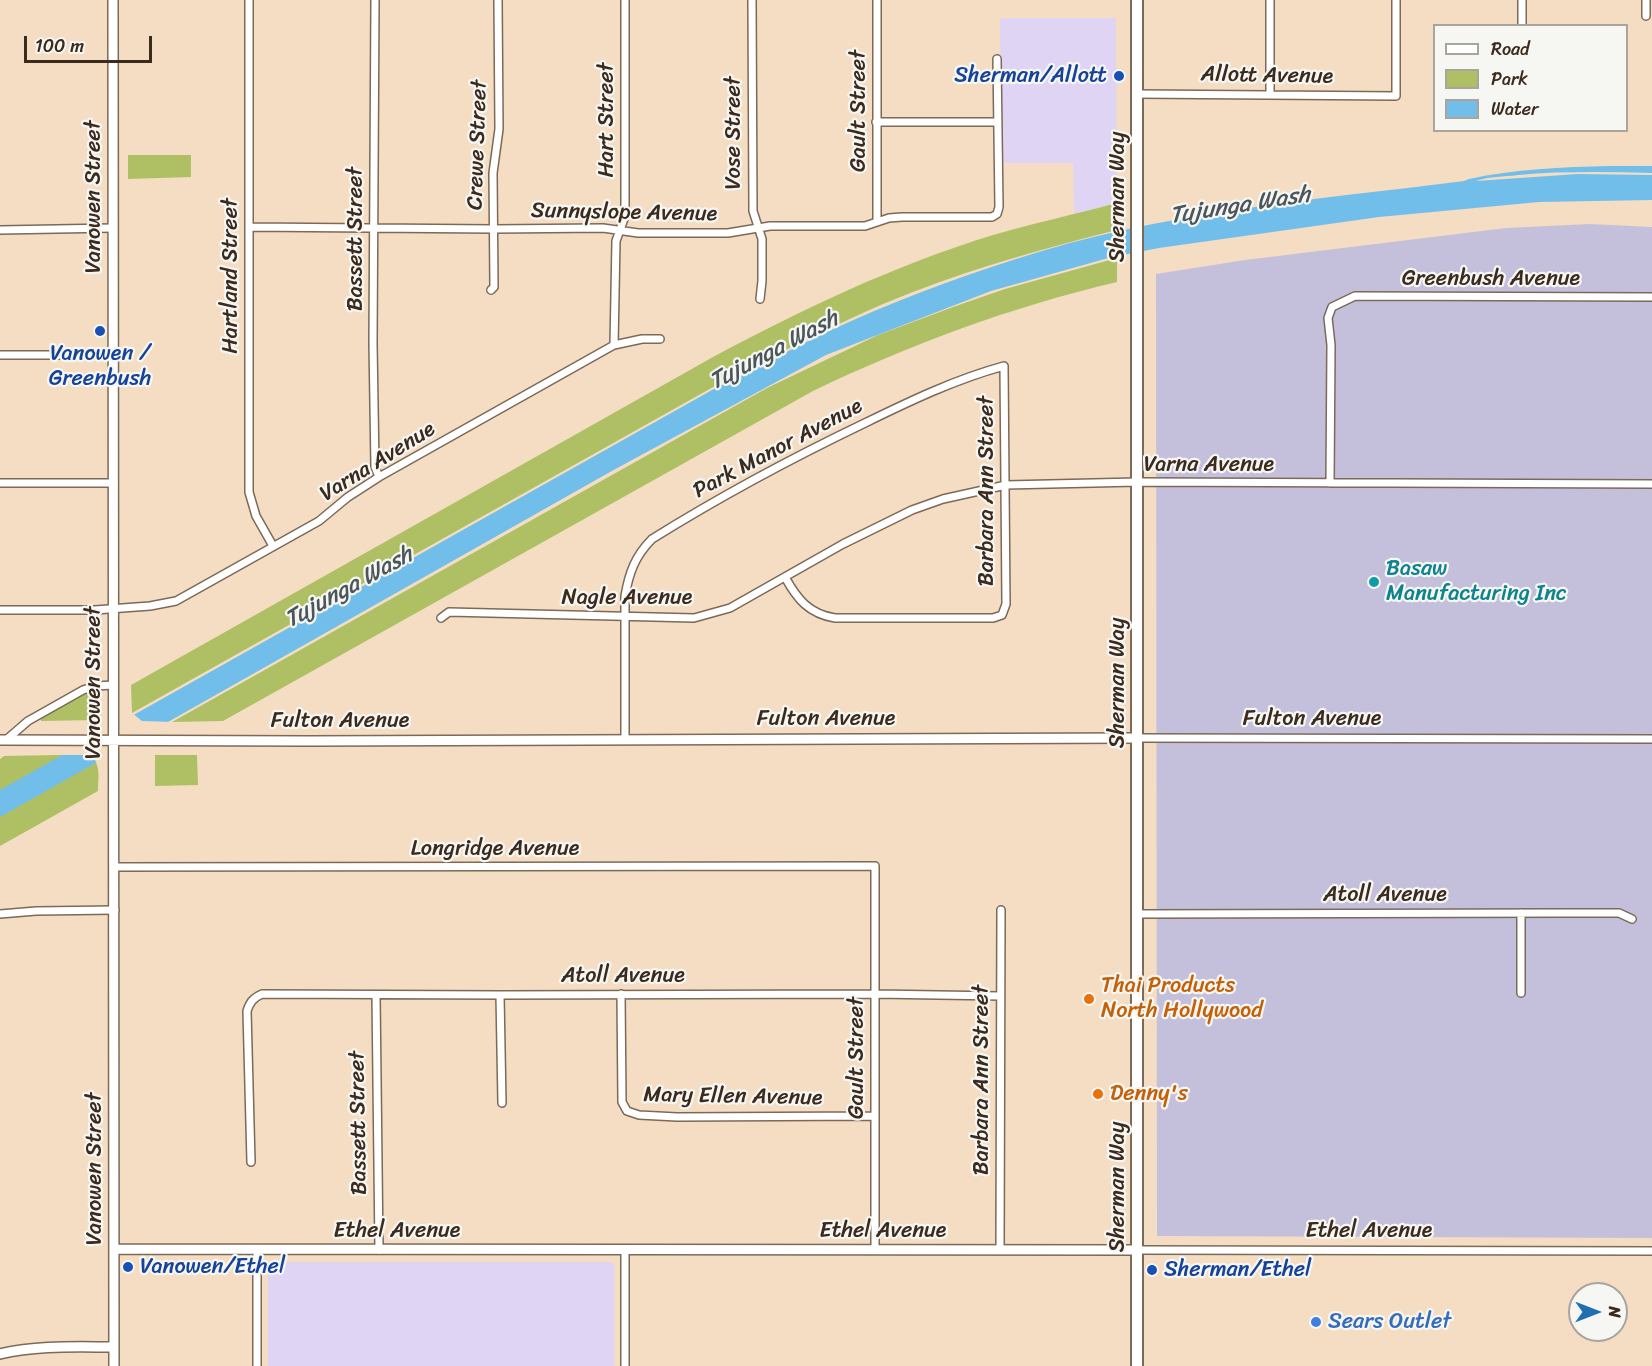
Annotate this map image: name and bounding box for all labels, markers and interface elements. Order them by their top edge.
scale bar [27,24,154,62]
legend [1433,24,1628,132]
text: 100 m [35,30,84,62]
text: Road [1491,33,1530,65]
street label: Gault Street [846,50,872,172]
street label: Allott Avenue [1201,62,1333,90]
street label: Hart Street [594,63,620,177]
place label: Sherman/Allott [954,63,1107,89]
text: Park [1491,63,1528,95]
marker: Sherman/Allott [1112,69,1126,83]
street label: Vose Street [721,76,747,190]
street label: Crewe Street [463,79,493,211]
text: Water [1491,93,1538,125]
street label: Vanowen Street [81,120,107,274]
street label: Sherman Way [1105,132,1131,262]
street label: Bassett Street [343,167,369,311]
water label: Tujunga Wash [1168,181,1312,231]
street label: Hartland Street [218,198,244,354]
street label: Sunnyslope Avenue [531,198,717,228]
street label: Greenbush Avenue [1402,266,1580,292]
water label: Tujunga Wash [704,305,844,397]
marker: Vanowen / Greenbush [93,324,107,338]
place label: Vanowen / Greenbush [49,341,151,392]
street label: Park Manor Avenue [689,393,867,505]
street label: Barbara Ann Street [974,396,1000,586]
street label: Varna Avenue [316,416,440,508]
street label: Varna Avenue [1144,452,1274,478]
water label: Tujunga Wash [280,541,418,635]
place label: Basaw Manufacturing Inc [1386,556,1567,608]
marker: Basaw Manufacturing Inc [1367,575,1381,589]
street label: Nagle Avenue [562,585,692,611]
street label: Vanowen Street [81,606,107,760]
street label: Sherman Way [1105,618,1131,748]
street label: Fulton Avenue [757,706,895,732]
street label: Fulton Avenue [1243,706,1381,732]
street label: Fulton Avenue [271,708,409,734]
street label: Longridge Avenue [411,836,579,862]
street label: Atoll Avenue [1323,882,1447,908]
street label: Atoll Avenue [561,963,685,989]
place label: Thai Products North Hollywood [1101,973,1263,1024]
street label: Barbara Ann Street [969,985,995,1175]
marker: Thai Products North Hollywood [1082,992,1096,1006]
street label: Gault Street [844,997,870,1119]
street label: Bassett Street [345,1051,373,1195]
place label: Denny's [1110,1081,1188,1107]
street label: Mary Ellen Avenue [643,1082,823,1112]
marker: Denny's [1091,1087,1105,1101]
street label: Vanowen Street [82,1092,108,1246]
street label: Sherman Way [1105,1122,1131,1252]
street label: Ethel Avenue [334,1218,460,1244]
street label: Ethel Avenue [820,1218,946,1244]
street label: Ethel Avenue [1306,1218,1432,1244]
place label: Vanowen/Ethel [140,1254,285,1280]
place label: Sherman/Ethel [1164,1257,1311,1283]
marker: Vanowen/Ethel [121,1260,135,1274]
marker: Sherman/Ethel [1145,1263,1159,1277]
north arrow [1568,1282,1628,1342]
text: N [1600,1306,1629,1318]
place label: Sears Outlet [1328,1309,1451,1335]
marker: Sears Outlet [1309,1315,1323,1329]

